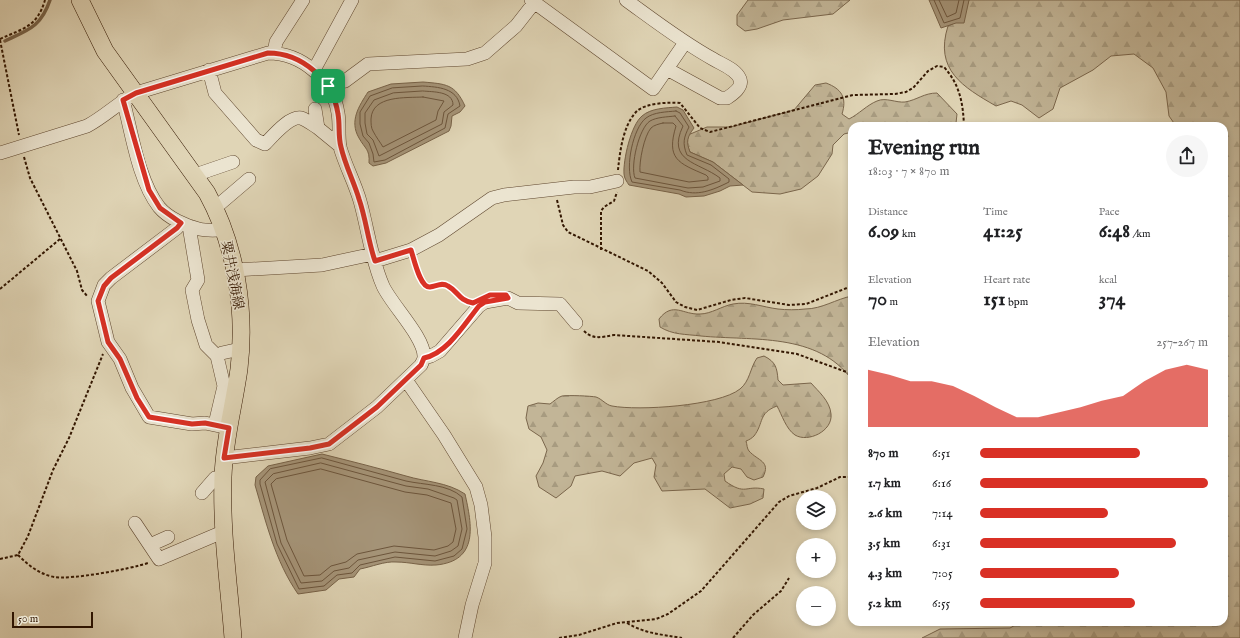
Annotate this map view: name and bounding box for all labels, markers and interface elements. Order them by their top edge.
pin [311,69,345,103]
icon: arrive [317,75,339,97]
text: Evening run [868,134,980,162]
button: share [1166,135,1208,177]
text: 18:03 · 7 × 870 m [868,163,950,180]
text: Distance [868,205,908,219]
text: Time [983,205,1008,219]
text: Pace [1099,205,1119,219]
text: 6.09 [868,219,899,244]
text: 41:25 [983,219,1022,244]
text: 6:48 [1099,219,1130,244]
text: km [899,227,916,241]
text: /km [1130,227,1151,241]
street label: 粟井浅海線 [217,239,248,311]
text: Elevation [868,273,912,287]
text: Heart rate [983,273,1030,287]
text: kcal [1099,273,1117,287]
text: 70 [868,287,887,312]
text: 151 [983,287,1005,312]
text: 374 [1099,287,1125,312]
text: m [887,295,898,309]
text: bpm [1005,295,1028,309]
text: Elevation [868,334,920,351]
text: 257–267 m [1156,334,1208,351]
text: 870 m [868,445,898,462]
text: 6:51 [932,445,950,462]
text: 1.7 km [868,475,901,492]
text: 6:16 [932,475,951,492]
map controls [796,490,836,626]
button: layers [796,490,836,530]
text: 2.6 km [868,505,902,522]
text: 7:14 [932,505,953,522]
text: 3.5 km [868,535,900,552]
text: 6:31 [932,535,951,552]
button: + [796,538,836,578]
text: 4.3 km [868,565,902,582]
text: 7:05 [932,565,953,582]
button: − [796,586,836,626]
text: 5.2 km [868,595,901,612]
text: 6:55 [932,595,950,612]
scale bar [12,610,93,629]
text: 50 m [18,612,38,626]

